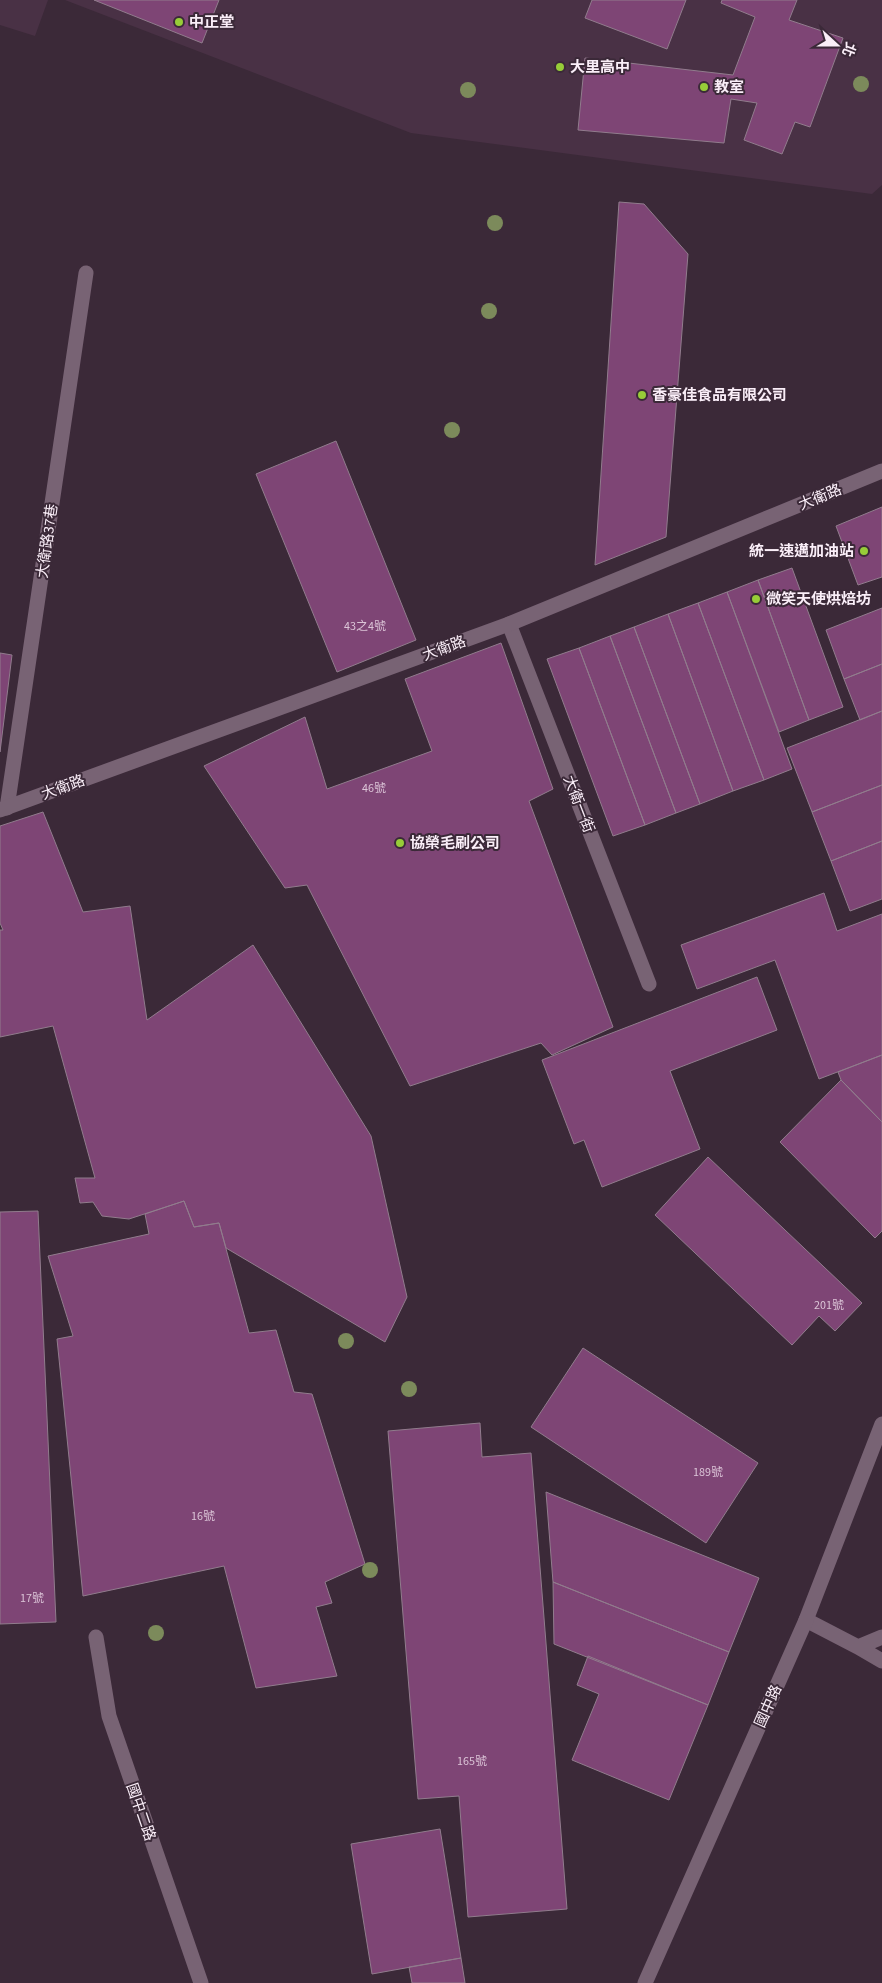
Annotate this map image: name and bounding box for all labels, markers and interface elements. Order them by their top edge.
place label: 中正堂 [189,12,234,33]
marker: 中正堂 [173,16,185,28]
north arrow [812,20,862,70]
text: 北 [836,39,860,59]
place label: 大里高中 [570,57,630,78]
marker: 大里高中 [554,61,566,73]
place label: 教室 [714,77,744,98]
marker: 教室 [698,81,710,93]
place label: 香豪佳食品有限公司 [652,385,787,406]
marker: 香豪佳食品有限公司 [636,389,648,401]
street label: 大衛路 [795,479,845,516]
street label: 大衛路37巷 [32,503,63,580]
place label: 統一速邁加油站 [749,541,854,562]
marker: 統一速邁加油站 [858,545,870,557]
place label: 微笑天使烘焙坊 [766,589,871,610]
marker: 微笑天使烘焙坊 [750,593,762,605]
house number: 43之4號 [344,618,386,635]
street label: 大衛路 [419,631,469,666]
street label: 大衛路 [38,770,88,805]
street label: 大衛一街 [558,772,599,836]
house number: 46號 [362,780,386,797]
place label: 協榮毛刷公司 [410,833,500,854]
marker: 協榮毛刷公司 [394,837,406,849]
house number: 201號 [814,1297,844,1314]
house number: 189號 [693,1464,723,1481]
house number: 16號 [191,1508,215,1525]
house number: 17號 [20,1590,44,1607]
street label: 國中路 [750,1681,787,1731]
house number: 165號 [457,1753,487,1770]
street label: 國中二路 [121,1780,160,1844]

